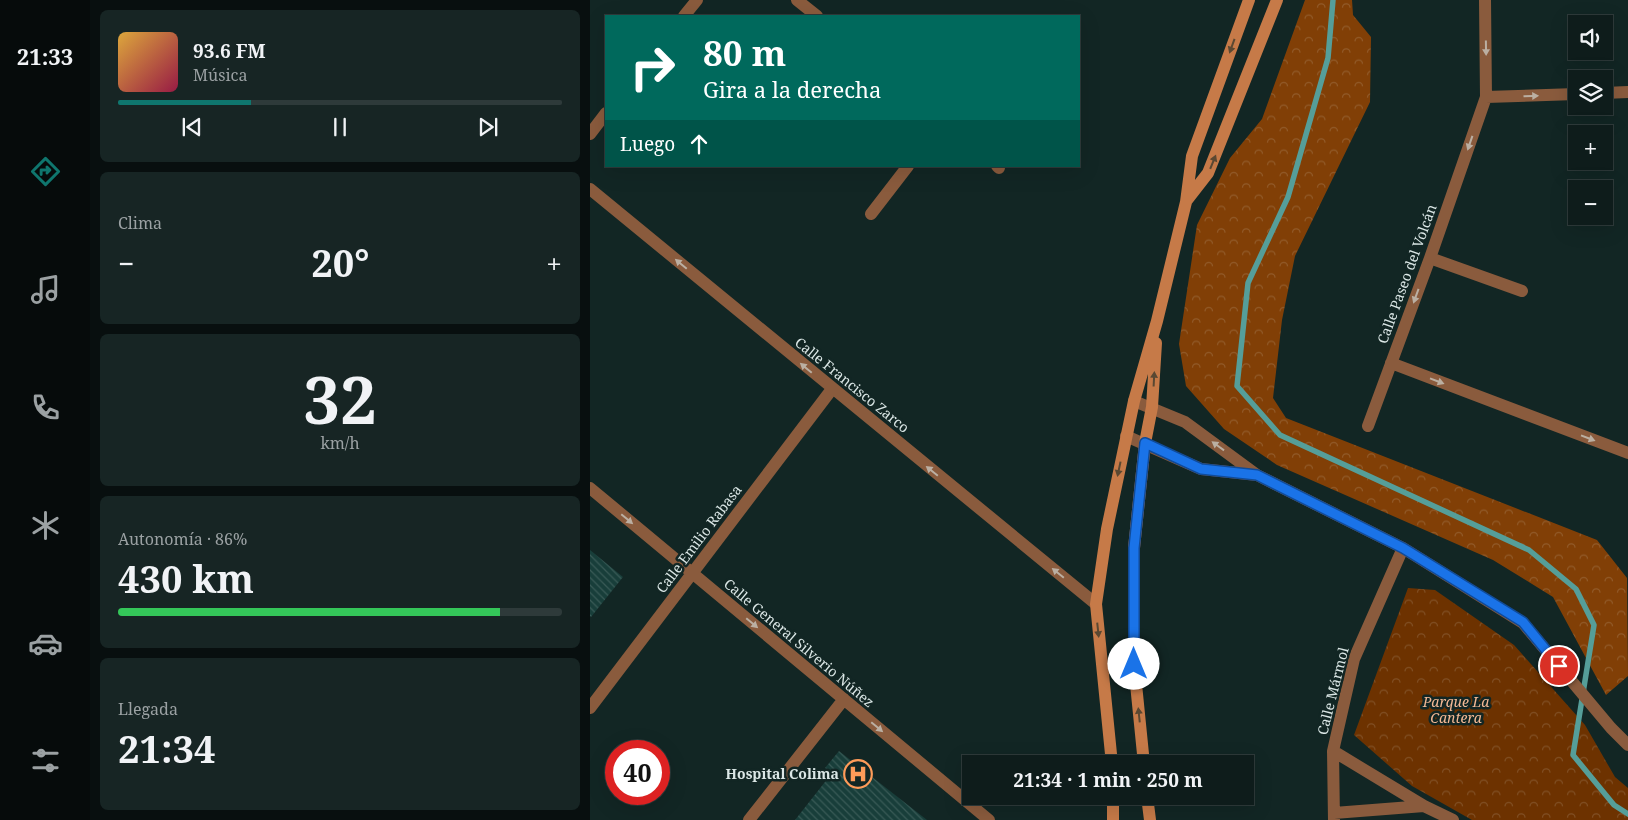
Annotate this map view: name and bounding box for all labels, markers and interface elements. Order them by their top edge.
map controls [1568,15,1613,225]
button: sound [1568,15,1613,60]
text: 80 m [703,29,786,76]
icon: right [620,35,685,100]
text: 93.6 FM [193,38,266,64]
one-way arrow [1228,39,1236,54]
text: 21:33 [17,41,73,71]
one-way arrow [1482,41,1490,57]
text: Música [193,64,247,86]
button: layers [1568,70,1613,115]
text: Gira a la derecha [703,74,881,104]
one-way arrow [1524,91,1540,99]
icon: previous [178,113,206,141]
icon: pause [326,113,354,141]
icon: next [474,113,502,141]
button: + [1568,125,1613,170]
icon: ahead [685,130,713,158]
text: Luego [620,131,675,157]
one-way arrow [1466,136,1474,151]
icon: directions [28,154,63,189]
one-way arrow [1209,155,1217,169]
button: − [1568,180,1613,225]
street label: Calle Paseo del Volcán [1372,201,1441,346]
text: Clima [118,212,162,234]
text: 20° [311,236,369,288]
text: − [118,244,134,282]
text: + [546,244,562,282]
one-way arrow [675,259,688,270]
icon: music [28,272,63,307]
one-way arrow [1412,289,1420,304]
street label: Calle Francisco Zarco [791,333,913,437]
text: 32 [303,355,377,443]
one-way arrow [800,362,813,373]
one-way arrow [1150,371,1158,387]
one-way arrow [1429,378,1444,385]
icon: phone [28,390,63,425]
text: km/h [320,432,360,454]
one-way arrow [1581,435,1596,442]
one-way arrow [1211,441,1225,451]
one-way arrow [1115,462,1123,477]
one-way arrow [926,465,939,476]
street label: Calle Emilio Rabasa [652,481,746,597]
icon: climate [28,508,63,543]
one-way arrow [621,514,634,525]
text: Autonomía · 86% [118,528,247,550]
text: 430 km [118,552,254,604]
one-way arrow [1052,568,1065,579]
street label: Calle General Silverio Núñez [720,574,878,711]
one-way arrow [746,618,759,629]
one-way arrow [1094,622,1102,638]
icon: car [28,626,63,661]
position arrow [1107,637,1159,689]
street label: Calle Mármol [1312,645,1353,737]
pin [1538,645,1580,687]
icon: arrive [1545,652,1573,680]
park label: Parque La Cantera [1422,692,1490,727]
text: Llegada [118,698,178,720]
one-way arrow [1135,707,1143,723]
text: 21:34 [118,722,215,774]
one-way arrow [871,722,884,733]
speed limit sign: 40 [605,740,670,805]
icon: filters [28,743,63,778]
hospital icon: Hospital Colima [843,759,873,789]
place label: Hospital Colima [726,764,839,783]
text: 21:34 · 1 min · 250 m [1013,767,1203,793]

